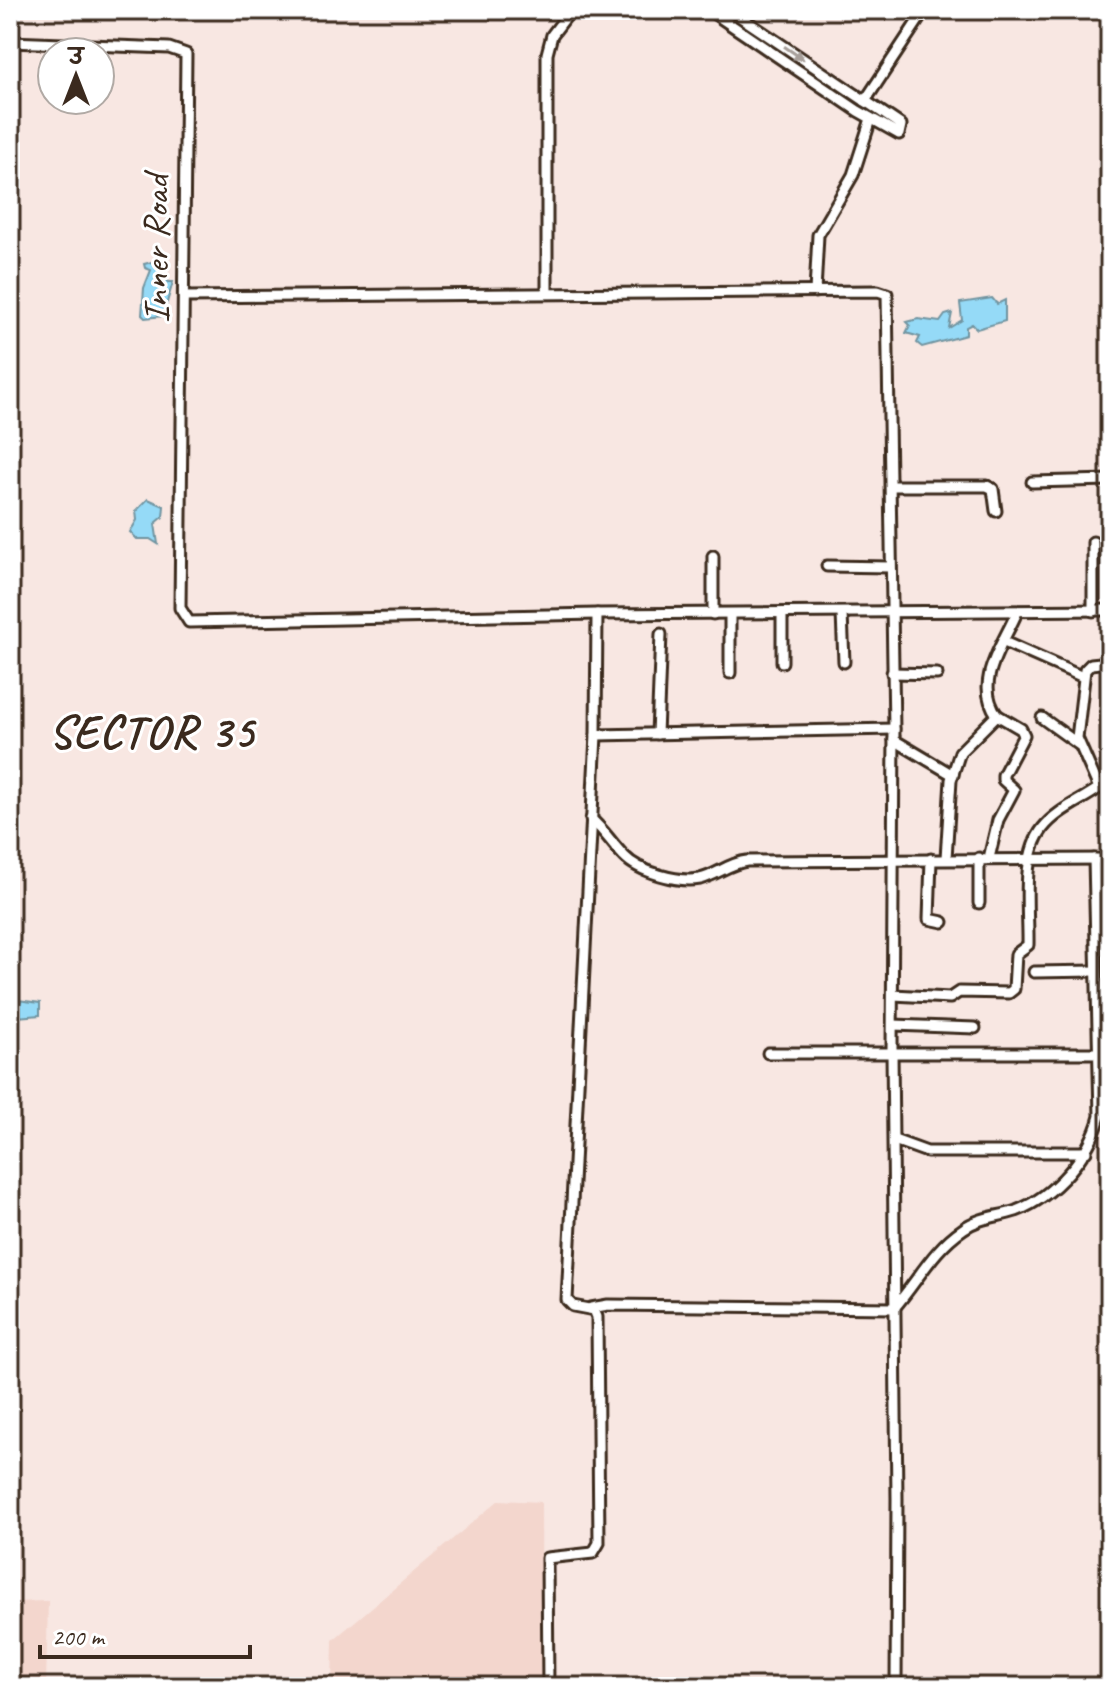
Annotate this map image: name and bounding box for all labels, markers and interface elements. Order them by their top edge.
north arrow [36,36,116,116]
text: उ [67,43,86,71]
one-way arrow [784,46,805,61]
street label: Inner Road [132,169,179,323]
district label: SECTOR 35 [49,703,257,761]
scale bar [40,1609,250,1659]
text: 200 m [52,1622,106,1652]

